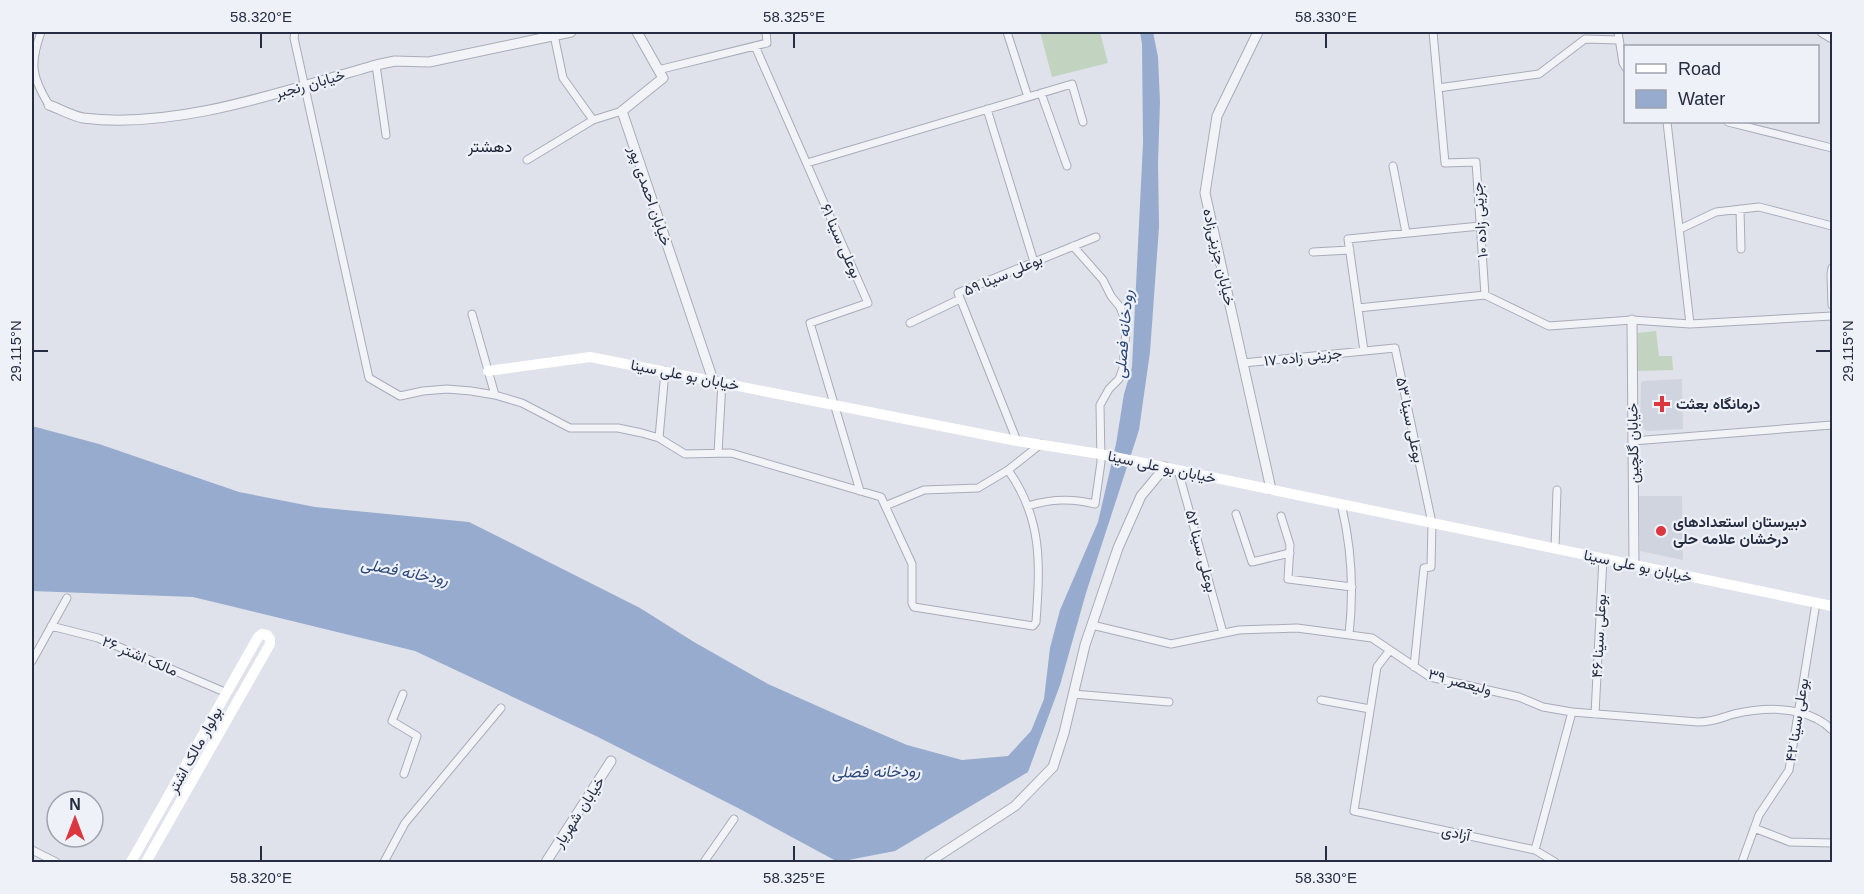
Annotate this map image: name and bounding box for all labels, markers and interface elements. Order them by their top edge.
text: 58.320°E [230,8,292,25]
text: 58.325°E [763,8,825,25]
text: 58.330°E [1295,8,1357,25]
legend [1624,45,1819,123]
text: Road [1678,59,1721,79]
street label: خیابان رنجبر [272,65,347,103]
text: Water [1678,89,1725,109]
district label: دهشتر [467,138,512,157]
street label: خیابان احمدی پور [623,143,675,249]
street label: جزینی زاده ۱۰ [1468,181,1493,259]
street label: بوعلی سینا ۶۱ [816,201,865,281]
street label: خیابان جزینی‌زاده [1198,207,1239,308]
street label: بوعلی سینا ۵۹ [961,250,1046,301]
water label: رودخانه فصلی [1111,289,1138,379]
text: 29.115°N [7,320,24,382]
text: 29.115°N [1839,320,1856,382]
street label: جزینی زاده ۱۷ [1263,344,1343,371]
street label: خیابان بو علی سینا [629,356,741,395]
street label: بوعلی سینا ۵۳ [1391,376,1428,465]
marker: درمانگاه بعثت [1653,395,1671,413]
place label: درمانگاه بعثت [1676,395,1760,413]
street label: خیابان گلچین [1623,403,1644,483]
street label: خیابان بو علی سینا [1106,447,1218,488]
street label: بوعلی سینا ۵۲ [1180,508,1221,595]
place label: دبیرستان استعدادهای درخشان علامه حلی [1673,513,1807,548]
marker: دبیرستان استعدادهای درخشان علامه حلی [1654,524,1668,538]
street label: خیابان بو علی سینا [1582,546,1694,587]
water label: رودخانه فصلی [359,555,451,590]
street label: بوعلی سینا ۴۶ [1588,594,1611,678]
street label: مالک اشتر ۲۶ [100,632,180,680]
street label: ولیعصر ۳۹ [1426,665,1494,699]
street label: بوعلی سینا ۴۲ [1782,677,1813,763]
street label: بولوار مالک اشتر [163,704,226,797]
water label: رودخانه فصلی [831,762,921,783]
street label: خیابان شهریار [549,773,609,852]
north arrow [45,789,105,849]
text: N [69,796,81,813]
street label: آزادی [1440,821,1473,846]
text: 58.320°E [230,869,292,886]
text: 58.325°E [763,869,825,886]
text: 58.330°E [1295,869,1357,886]

